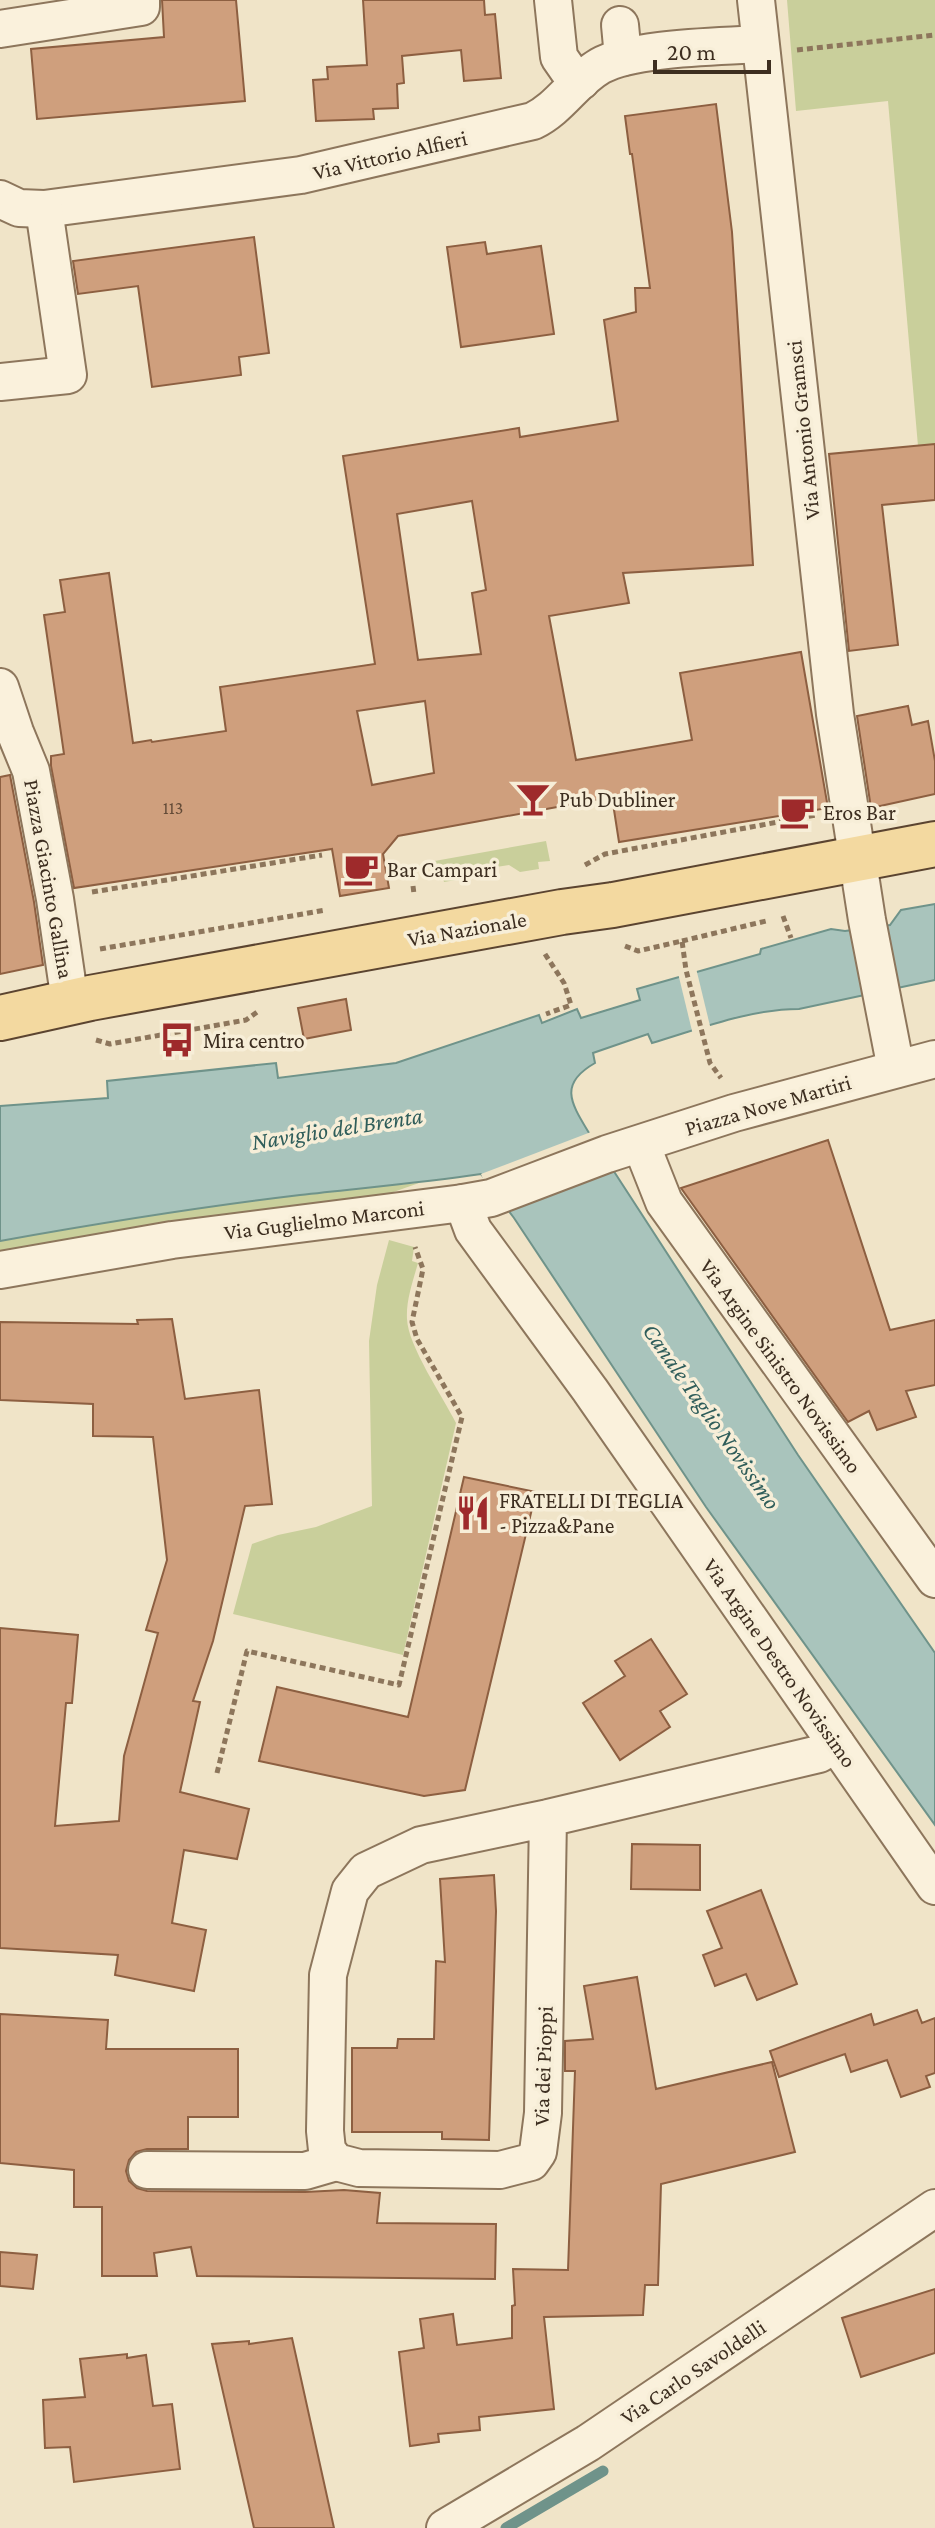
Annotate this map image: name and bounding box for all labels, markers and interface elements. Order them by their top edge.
scale bar [655,24,769,74]
text: 20 m [667,38,716,65]
street label: Via Vittorio Alfieri [310,125,470,185]
street label: Via Antonio Gramsci [781,339,825,521]
street label: Piazza Giacinto Gallina [19,777,79,981]
bar icon: Pub Dubliner [514,780,552,818]
place label: Pub Dubliner [559,787,676,812]
cafe icon: Eros Bar [778,793,816,831]
house number: 113 [163,798,183,818]
place label: Eros Bar [823,800,896,825]
cafe icon: Bar Campari [342,850,380,888]
place label: Bar Campari [387,857,497,882]
street label: Via Nazionale [406,906,528,952]
bus stop icon: Mira centro [158,1021,196,1059]
place label: Mira centro [203,1028,305,1053]
street label: Piazza Nove Martiri [682,1069,854,1141]
water label: Naviglio del Brenta [250,1101,424,1155]
street label: Via Guglielmo Marconi [222,1195,426,1245]
street label: Via Argine Sinistro Novissimo [695,1254,867,1478]
water label: Canale Taglio Novissimo [638,1318,786,1514]
place label: FRATELLI DI TEGLIA - Pizza&Pane [499,1488,684,1538]
restaurant icon: FRATELLI DI TEGLIA - Pizza&Pane [454,1494,492,1532]
street label: Via Argine Destro Novissimo [698,1554,862,1772]
street label: Via dei Pioppi [528,2005,558,2126]
street label: Via Carlo Savoldelli [616,2314,770,2430]

